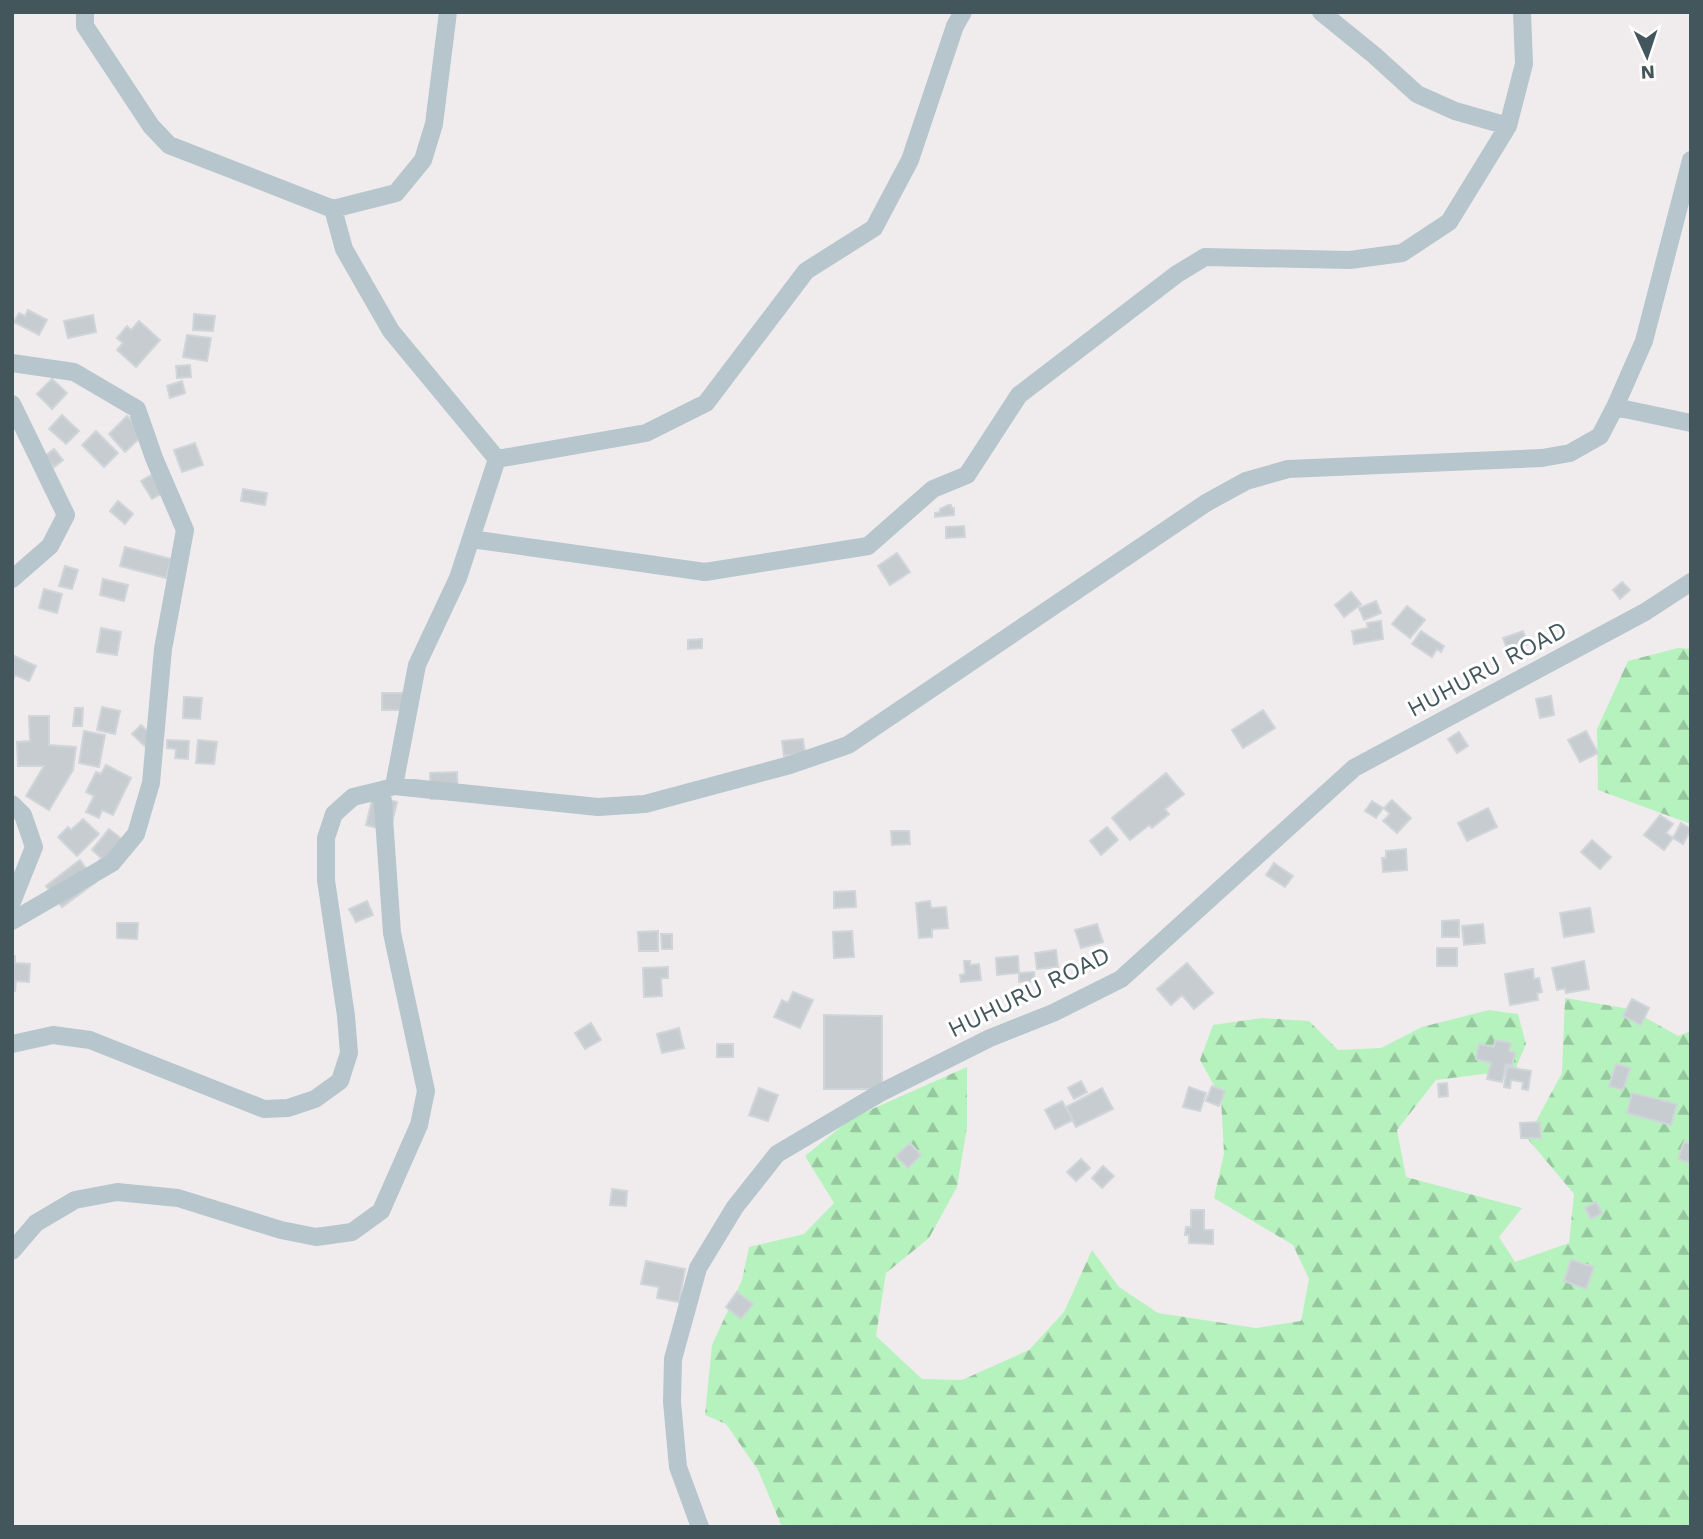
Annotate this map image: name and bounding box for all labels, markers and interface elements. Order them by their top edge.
north arrow [1612,21,1682,91]
text: N [1640,61,1656,84]
street label: HUHURU ROAD [1402,615,1572,723]
street label: HUHURU ROAD [943,941,1115,1043]

